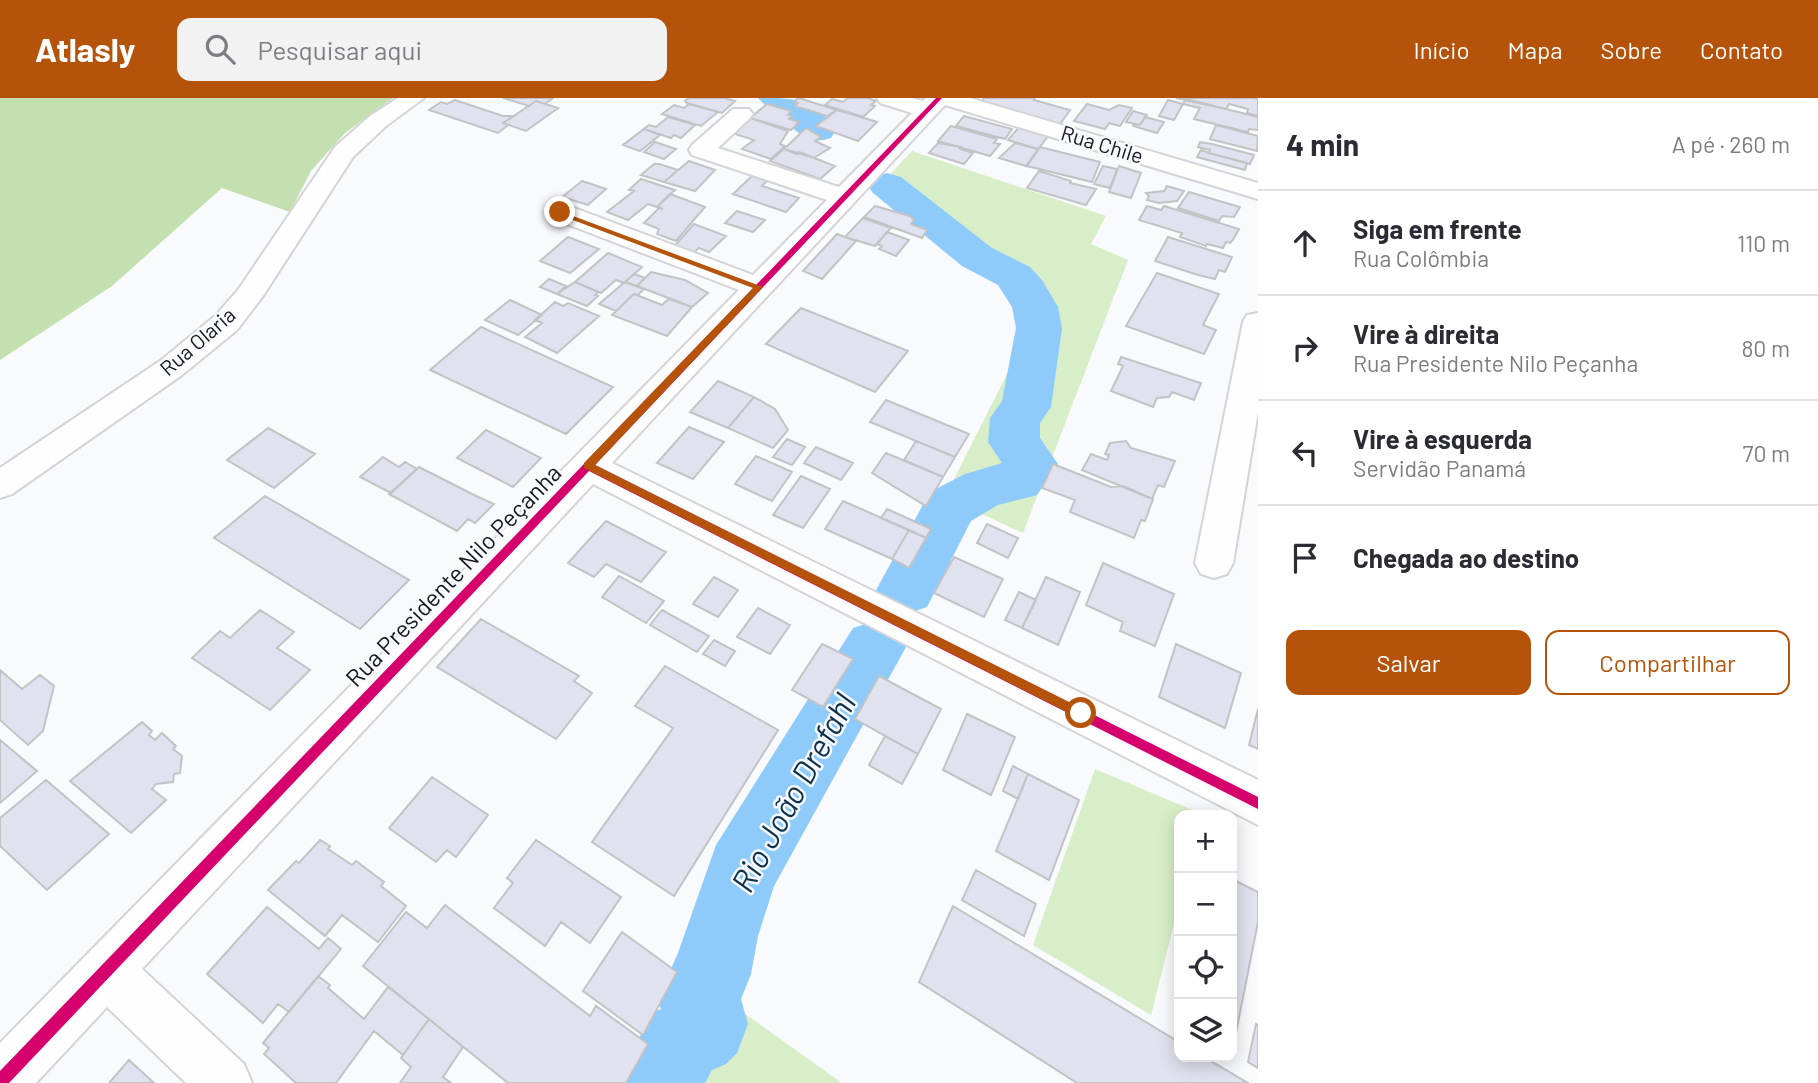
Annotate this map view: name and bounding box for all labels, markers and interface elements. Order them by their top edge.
search box [177,18,667,81]
text: Atlasly [35,29,135,69]
icon: search [201,30,239,68]
text: Pesquisar aqui [257,34,422,65]
text: Início [1414,35,1470,64]
text: Mapa [1508,35,1562,64]
text: Sobre [1600,35,1662,64]
text: Contato [1700,35,1783,64]
street label: Rua Chile [1058,119,1146,168]
text: 4 min [1286,126,1359,162]
text: A pé · 260 m [1672,130,1790,158]
route end [544,196,575,227]
text: Siga em frente [1353,213,1522,244]
icon: ahead [1286,224,1324,262]
text: 110 m [1737,229,1790,257]
text: Rua Colômbia [1353,244,1489,272]
street label: Rua Olaria [154,301,240,380]
text: Vire à direita [1353,318,1499,349]
icon: right [1286,329,1324,367]
text: 80 m [1741,334,1790,362]
text: Rua Presidente Nilo Peçanha [1353,349,1638,377]
text: Vire à esquerda [1353,423,1532,454]
icon: left [1286,434,1324,472]
text: 70 m [1743,439,1790,467]
text: Servidão Panamá [1353,454,1526,482]
street label: Rua Presidente Nilo Peçanha [339,458,567,692]
icon: arrive [1286,539,1324,577]
text: Chegada ao destino [1353,542,1579,573]
button: Salvar [1286,630,1531,695]
button: Compartilhar [1545,630,1790,695]
water label: Rio João Drefahl [722,686,862,898]
route start [1065,697,1096,728]
map controls [1174,810,1237,1062]
button: + [1174,810,1237,873]
button: − [1174,873,1237,936]
button: locate [1174,936,1237,999]
button: layers [1174,999,1237,1062]

